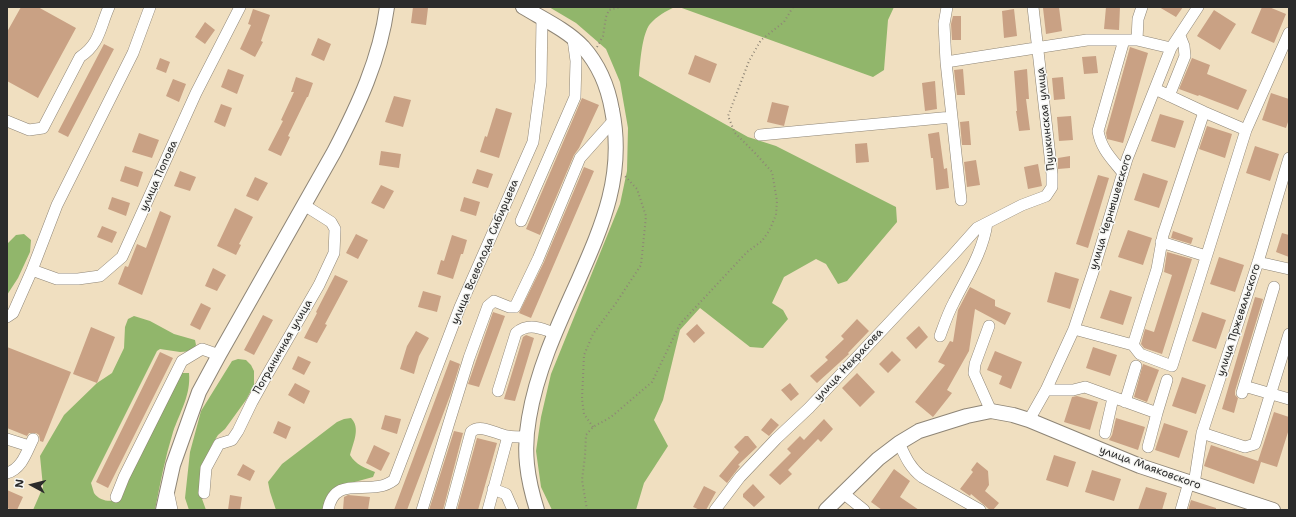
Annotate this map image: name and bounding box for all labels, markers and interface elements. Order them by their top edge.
street label: Пушкинская улица [1034,67,1058,171]
street label: улица Попова [137,138,181,214]
street label: улица Чернышевского [1087,152,1135,272]
street label: улица Всеволода Сибирцева [448,178,522,326]
street label: улица Пржевальского [1215,262,1263,378]
street label: Пограничная улица [251,297,315,397]
street label: улица Некрасова [812,326,886,404]
street label: улица Маяковского [1097,443,1203,493]
north arrow [12,465,52,505]
text: N [12,478,28,489]

